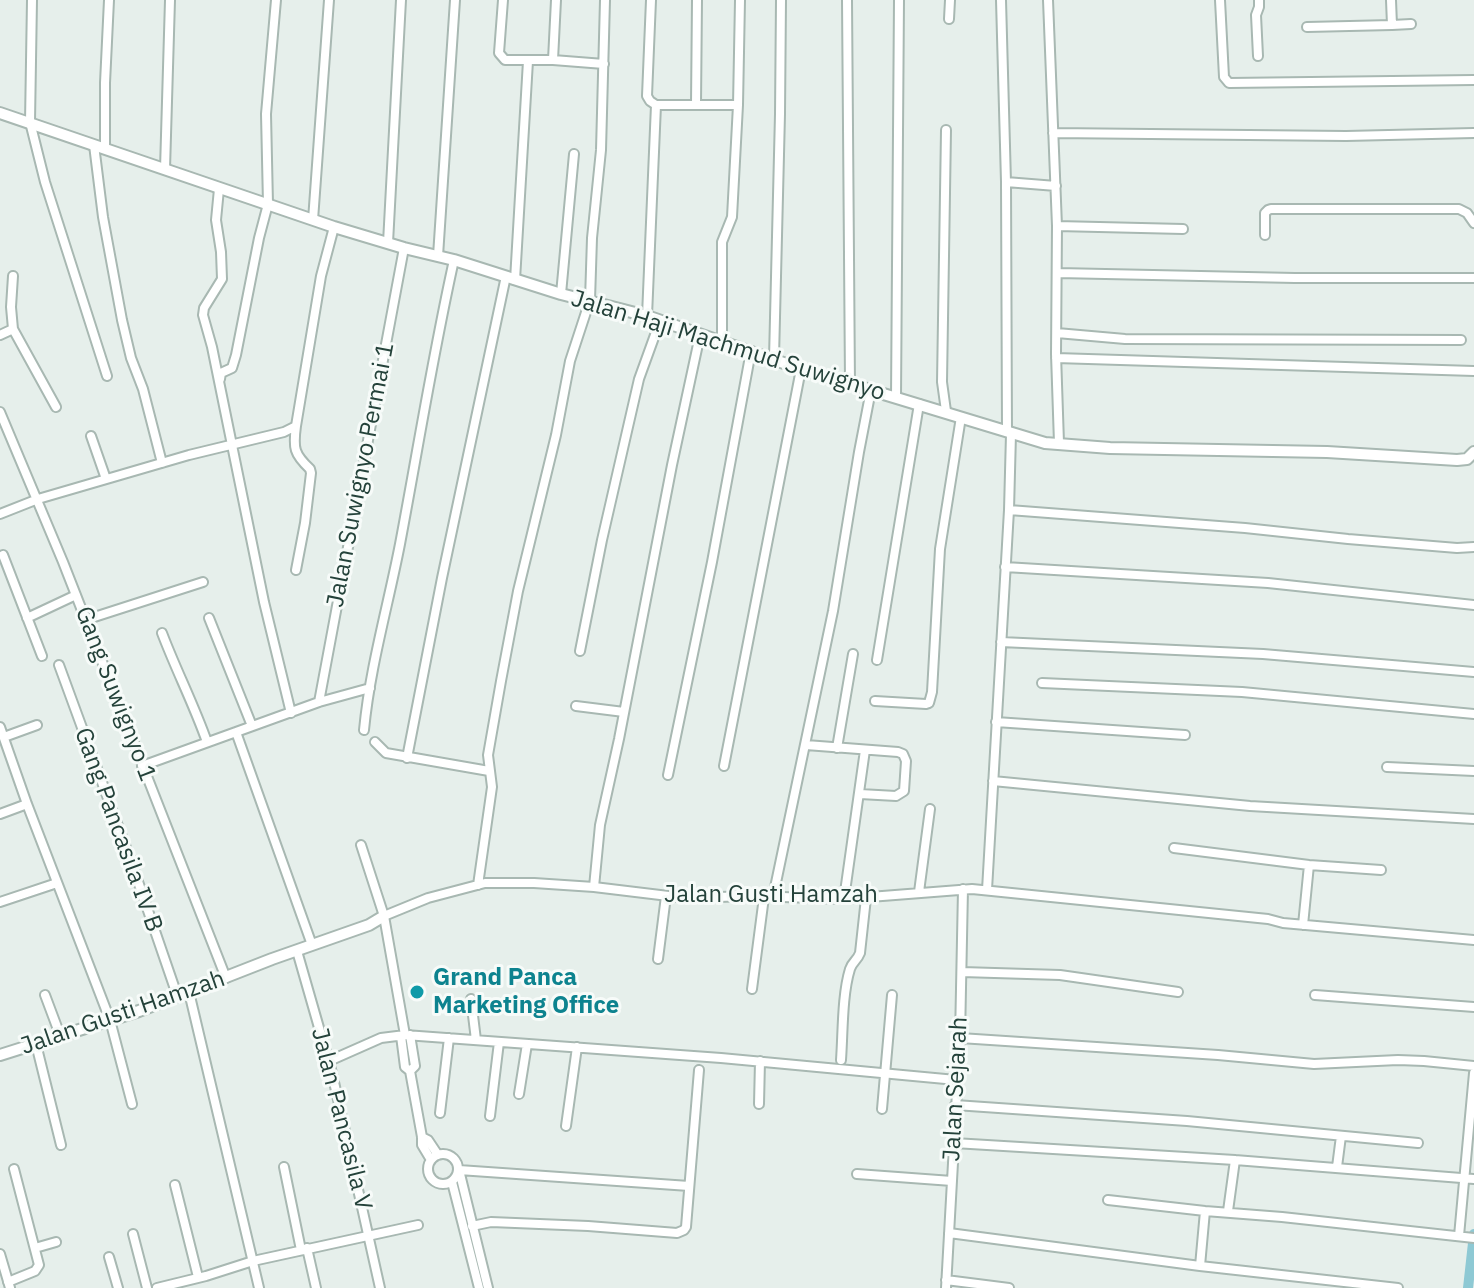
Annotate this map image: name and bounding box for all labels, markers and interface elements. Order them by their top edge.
street label: Jalan Haji Machmud Suwignyo [568,284,888,408]
street label: Jalan Suwignyo Permai 1 [321,340,401,610]
street label: Gang Suwignyo 1 [68,603,162,785]
street label: Gang Pancasila IV B [68,724,168,936]
street label: Jalan Gusti Hamzah [664,881,878,909]
place label: Grand Panca Marketing Office [433,964,619,1020]
street label: Jalan Gusti Hamzah [17,965,229,1061]
marker: Grand Panca Marketing Office [408,983,426,1001]
street label: Jalan Sejarah [938,1016,974,1162]
street label: Jalan Pancasila V [304,1025,378,1213]

